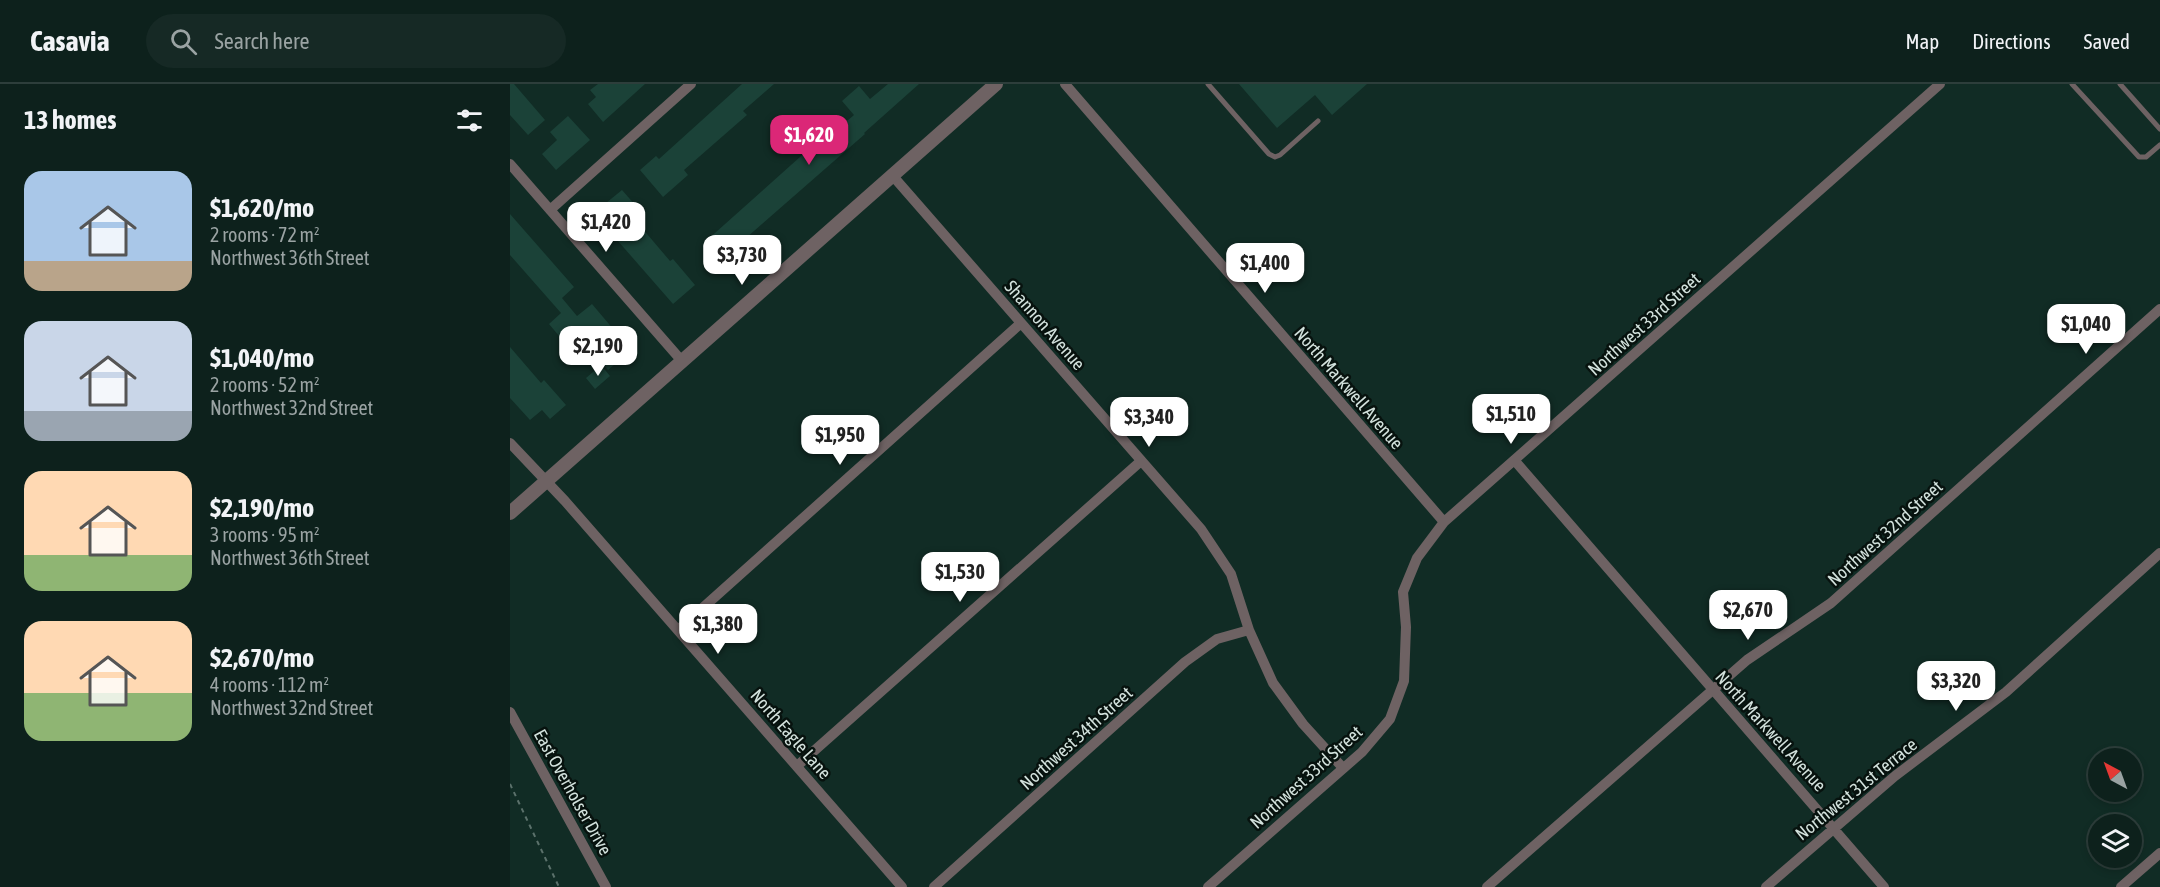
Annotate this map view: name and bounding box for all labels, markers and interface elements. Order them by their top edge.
search box [146,14,566,68]
text: Casavia [30,25,110,57]
icon: search [167,25,200,58]
text: Search here [215,28,309,54]
text: Map [1905,29,1939,53]
text: Directions [1972,29,2051,53]
text: Saved [2084,29,2130,53]
icon: filters [453,104,486,137]
text: 13 homes [24,105,117,135]
pin: $1,620 [760,115,858,166]
text: $1,620 [784,123,834,146]
text: $1,620/mo [210,193,314,223]
icon: home [72,195,144,267]
pin: $1,420 [557,202,655,253]
text: $1,420 [581,210,631,233]
text: 2 rooms · 72 m² [210,223,320,246]
pin: $3,730 [693,235,791,286]
text: $3,730 [717,243,767,266]
pin: $1,400 [1216,243,1314,294]
text: Northwest 36th Street [210,246,370,269]
text: $1,400 [1240,251,1290,274]
street label: Northwest 33rd Street [1584,268,1704,380]
street label: Shannon Avenue [1000,276,1090,374]
pin: $1,040 [2037,304,2135,355]
text: $1,040 [2061,312,2111,335]
street label: North Markwell Avenue [1290,323,1408,453]
pin: $2,190 [549,326,647,377]
text: $2,190 [573,334,623,357]
text: $1,040/mo [210,343,314,373]
icon: home [72,345,144,417]
text: 2 rooms · 52 m² [210,373,320,396]
pin: $1,510 [1462,394,1560,445]
text: Northwest 32nd Street [210,396,373,419]
pin: $3,340 [1100,397,1198,448]
text: $1,510 [1486,402,1536,425]
text: $3,340 [1124,405,1174,428]
pin: $1,950 [791,415,889,466]
text: $1,950 [815,423,865,446]
street label: Northwest 32nd Street [1823,476,1947,590]
text: $2,190/mo [210,493,314,523]
icon: home [72,495,144,567]
text: 3 rooms · 95 m² [210,523,320,546]
text: Northwest 36th Street [210,546,370,569]
pin: $1,530 [911,552,1009,603]
text: $1,530 [935,560,985,583]
pin: $2,670 [1699,590,1797,641]
text: $2,670 [1723,598,1773,621]
pin: $1,380 [669,604,767,655]
text: $1,380 [693,612,743,635]
text: $2,670/mo [210,643,314,673]
icon: home [72,645,144,717]
pin: $3,320 [1907,661,2005,712]
street label: North Markwell Avenue [1711,666,1831,796]
text: $3,320 [1931,669,1981,692]
text: 4 rooms · 112 m² [210,673,329,696]
street label: Northwest 34th Street [1016,682,1136,794]
street label: North Eagle Lane [746,685,836,783]
text: Northwest 32nd Street [210,696,373,719]
street label: Northwest 33rd Street [1246,721,1366,833]
street label: East Overholser Drive [530,725,616,859]
street label: Northwest 31st Terrace [1791,734,1921,844]
north arrow [2088,748,2142,802]
map controls [2088,748,2142,868]
button: layers [2088,814,2142,868]

